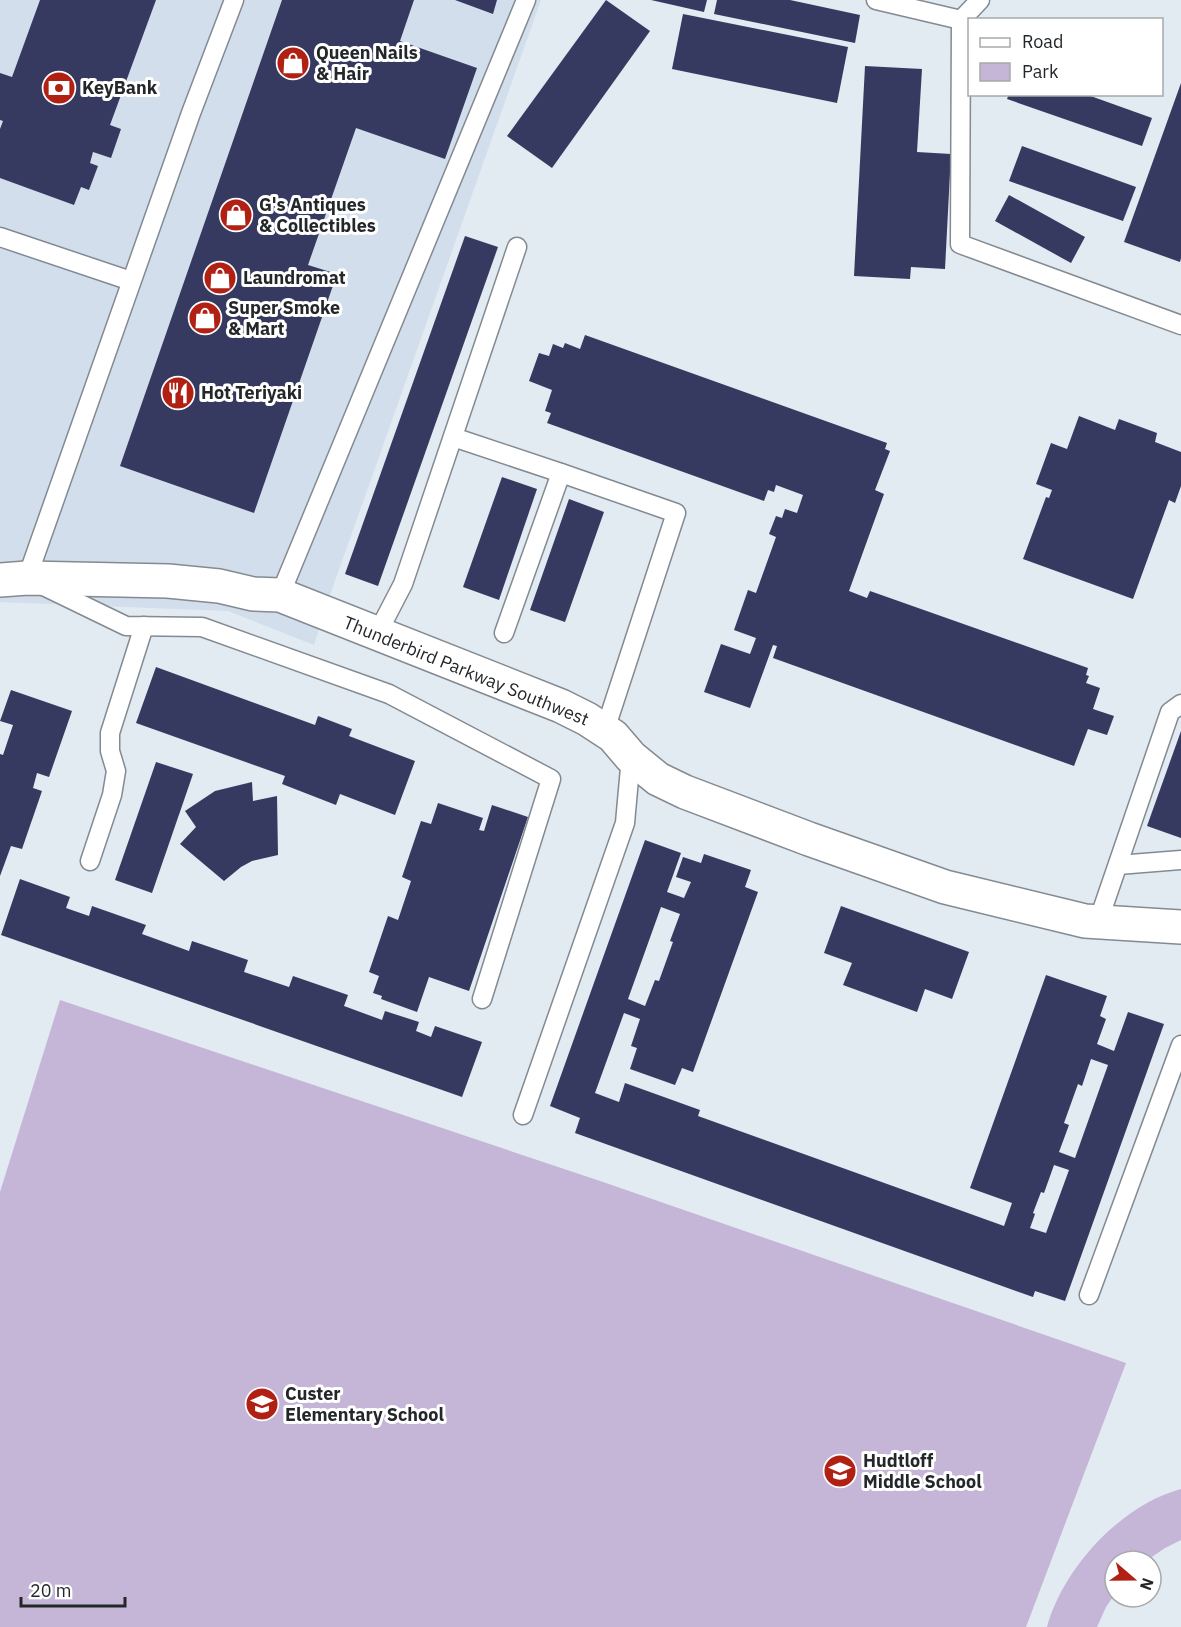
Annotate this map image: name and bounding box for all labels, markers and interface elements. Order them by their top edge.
legend [968,18,1163,96]
text: Road [1022,30,1063,53]
place label: Queen Nails & Hair [316,41,418,85]
shop icon: Queen Nails & Hair [275,45,311,81]
text: Park [1022,60,1059,83]
bank icon: KeyBank [41,70,77,106]
place label: KeyBank [82,76,158,99]
place label: G's Antiques & Collectibles [259,193,376,237]
shop icon: G's Antiques & Collectibles [218,197,254,233]
shop icon: Laundromat [202,260,238,296]
place label: Laundromat [243,266,346,289]
place label: Super Smoke & Mart [228,296,340,340]
shop icon: Super Smoke & Mart [187,300,223,336]
restaurant icon: Hot Teriyaki [160,375,196,411]
place label: Hot Teriyaki [201,381,302,404]
street label: Thunderbird Parkway Southwest [340,611,592,730]
place label: Custer Elementary School [285,1382,444,1426]
school or university icon: Custer Elementary School [244,1386,280,1422]
place label: Hudtloff Middle School [863,1449,982,1493]
school or university icon: Hudtloff Middle School [822,1453,858,1489]
north arrow [1103,1549,1163,1609]
scale bar [21,1570,124,1608]
text: N [1136,1575,1158,1593]
text: 20 m [30,1579,72,1602]

